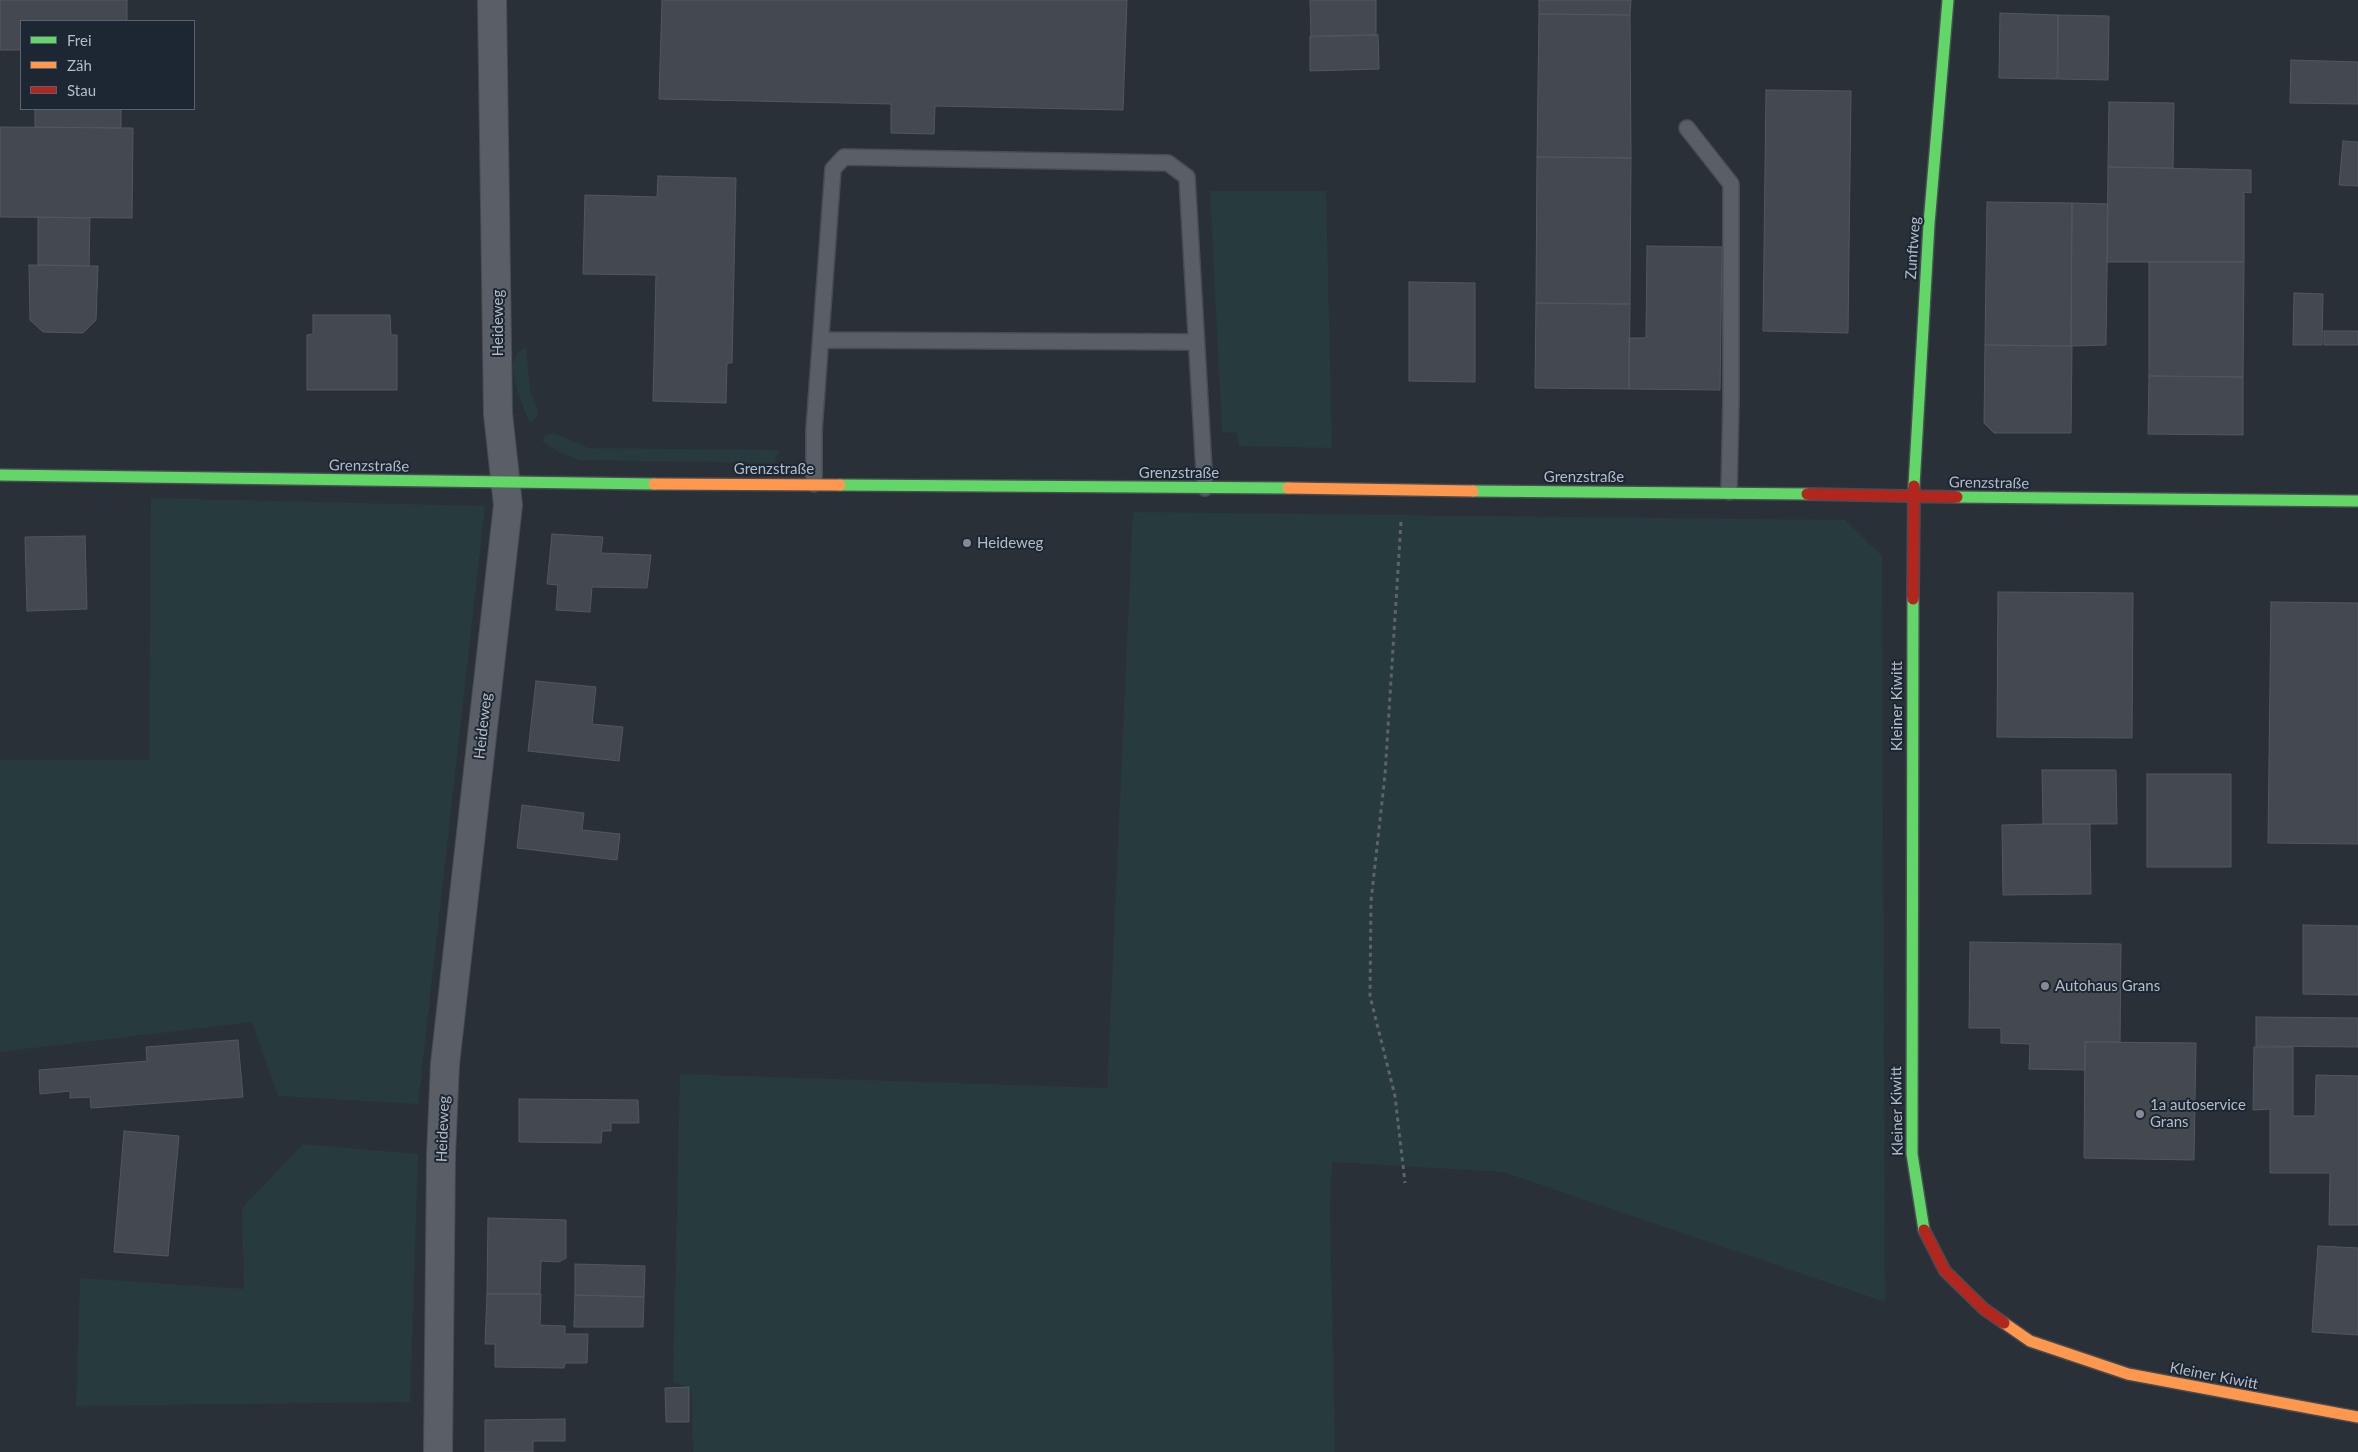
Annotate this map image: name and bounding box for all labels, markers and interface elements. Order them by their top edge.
legend [20,20,195,110]
text: Frei [67,31,92,49]
text: Zäh [67,56,92,74]
text: Stau [67,81,96,99]
street label: Zunftweg [1902,216,1924,280]
street label: Heideweg [489,290,507,356]
street label: Grenzstraße [329,456,409,476]
street label: Grenzstraße [734,460,814,478]
street label: Grenzstraße [1139,464,1219,482]
street label: Grenzstraße [1544,468,1624,486]
street label: Grenzstraße [1949,473,2029,493]
place label: Heideweg [977,534,1043,552]
marker: Heideweg [961,537,973,549]
street label: Kleiner Kiwitt [1888,661,1906,751]
street label: Heideweg [471,692,495,760]
place label: Autohaus Grans [2055,977,2160,995]
marker: Autohaus Grans [2039,980,2051,992]
street label: Kleiner Kiwitt [1887,1066,1907,1156]
street label: Heideweg [433,1096,453,1162]
place label: 1a autoservice Grans [2150,1096,2246,1131]
marker: 1a autoservice Grans [2134,1108,2146,1120]
street label: Kleiner Kiwitt [2168,1359,2260,1393]

